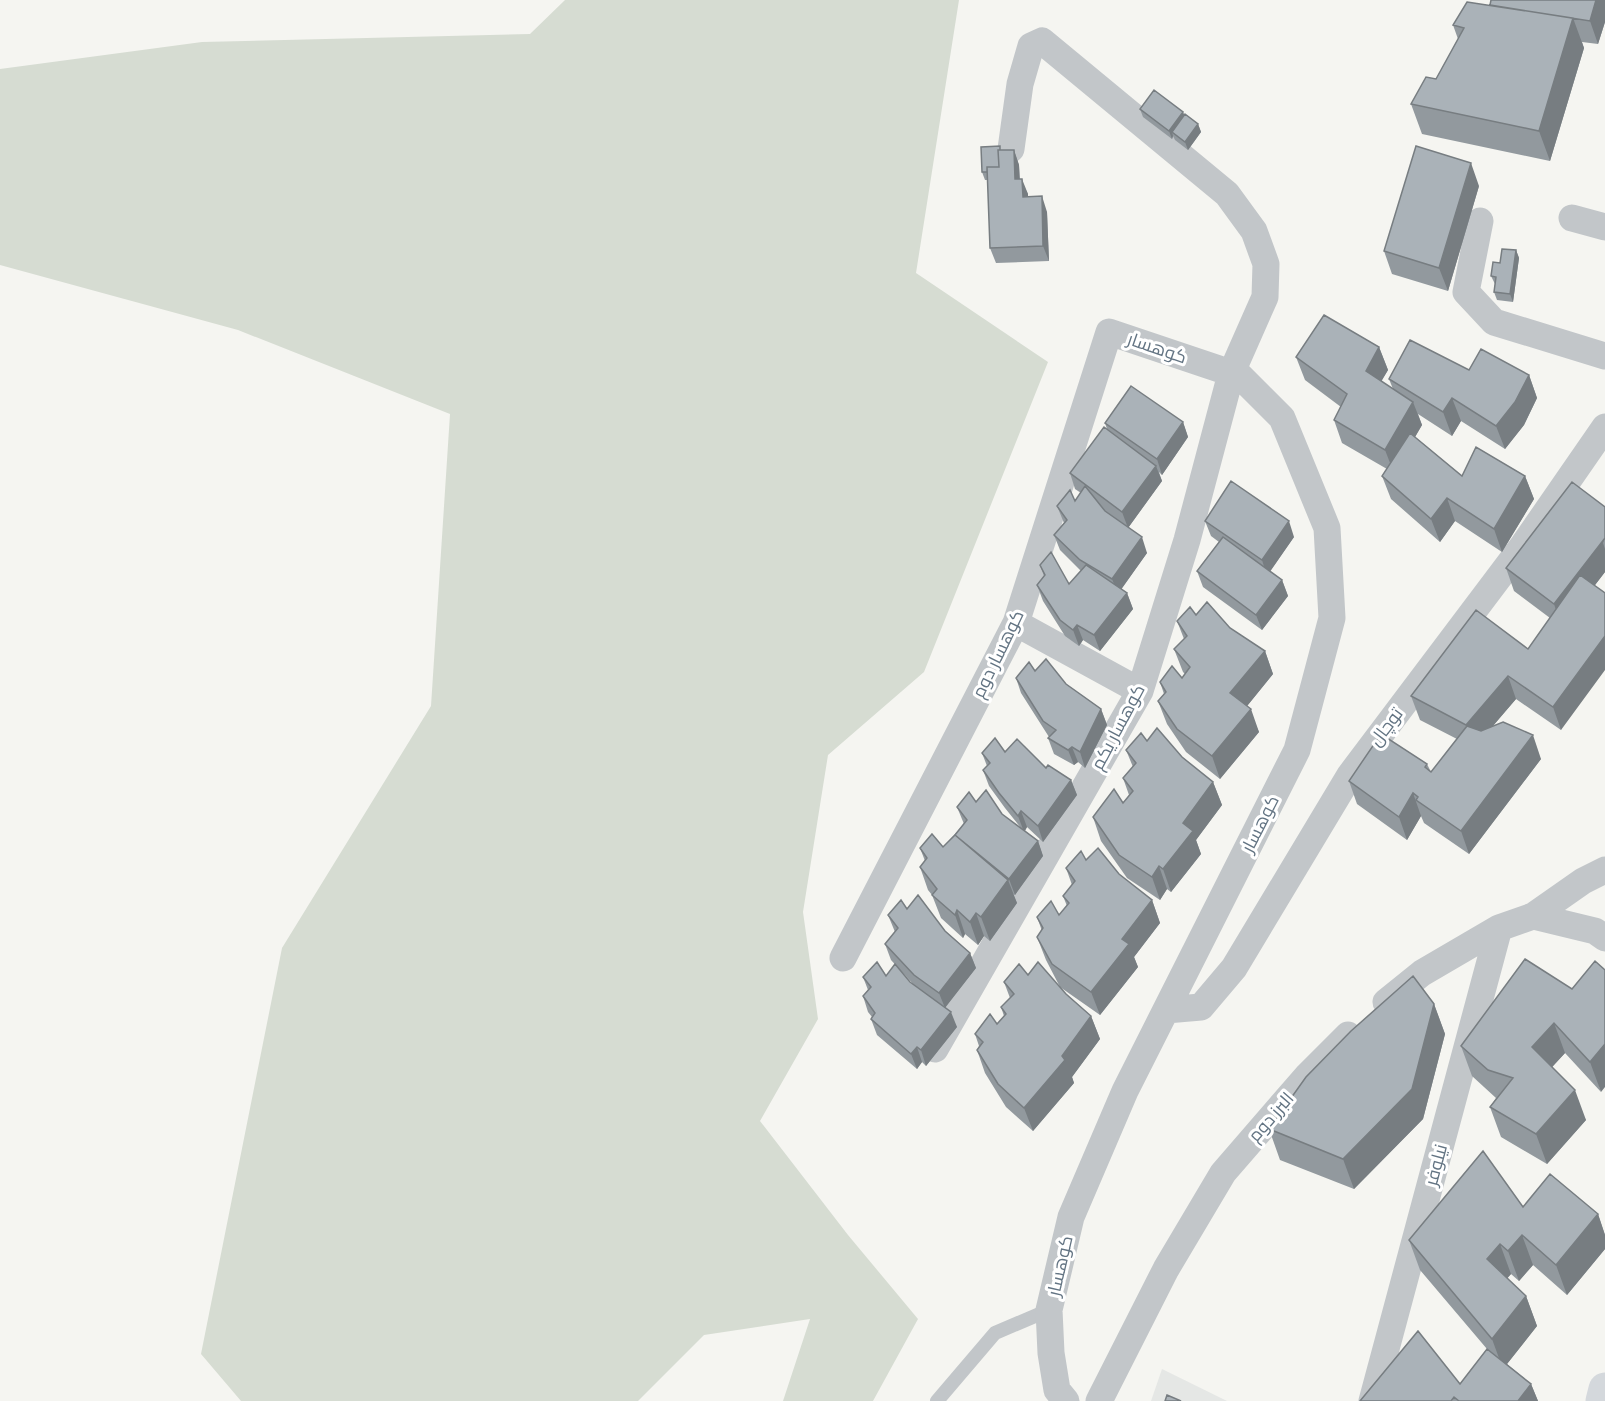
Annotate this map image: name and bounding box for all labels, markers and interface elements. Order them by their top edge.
street label: کوهسار [1123,325,1190,368]
street label: کوهسار دوم [966,606,1030,702]
street label: کوهسار یکم [1085,680,1151,774]
street label: توچال [1363,702,1408,751]
street label: کوهسار [1234,791,1284,857]
street label: البرز دوم [1242,1086,1299,1147]
street label: نیلوفر [1418,1141,1452,1189]
street label: کوهسار [1040,1233,1078,1299]

